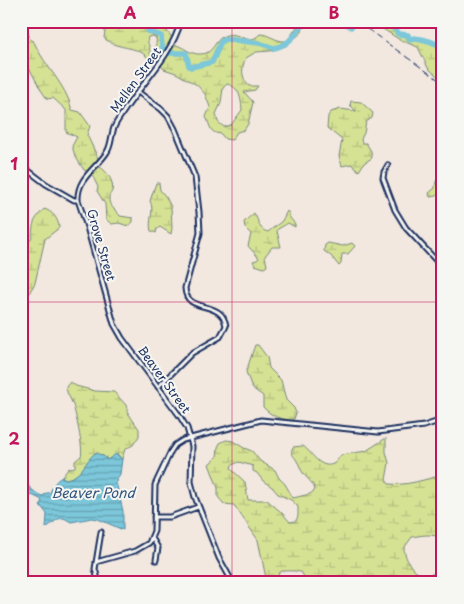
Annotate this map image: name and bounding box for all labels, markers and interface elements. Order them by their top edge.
text: A [124,0,137,24]
text: B [329,0,340,24]
street label: Mellen Street [105,43,165,116]
text: 1 [10,151,18,175]
street label: Grove Street [83,207,121,283]
street label: Beaver Street [134,342,195,417]
text: 2 [8,426,20,450]
water label: Beaver Pond [51,482,137,503]

